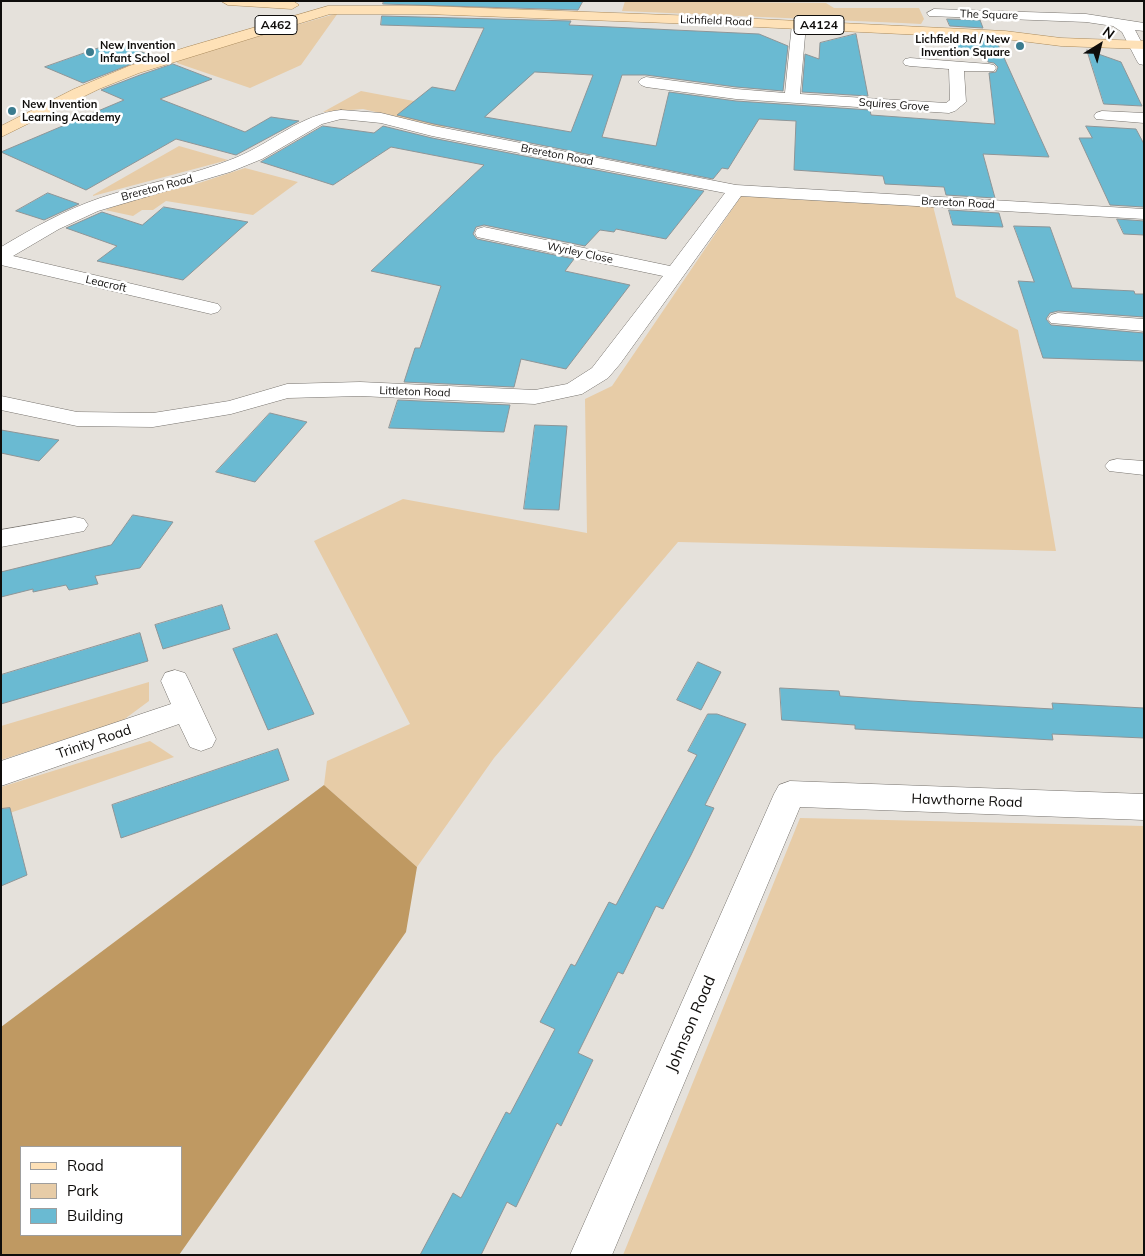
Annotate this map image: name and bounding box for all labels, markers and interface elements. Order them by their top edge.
street label: The Square [960,7,1018,23]
street label: Lichfield Road [680,13,752,29]
road number: A462 [255,16,297,34]
road number: A4124 [794,16,844,34]
north arrow [1075,20,1125,70]
text: N [1099,22,1118,43]
place label: Lichfield Rd / New Invention Square [915,33,1010,59]
place label: New Invention Infant School [100,39,175,65]
marker: Lichfield Rd / New Invention Square [1014,40,1026,52]
marker: New Invention Infant School [84,46,96,58]
street label: Squires Grove [858,96,930,114]
place label: New Invention Learning Academy [22,98,120,124]
marker: New Invention Learning Academy [6,105,18,117]
street label: Brereton Road [520,141,594,169]
street label: Brereton Road [120,172,194,204]
street label: Brereton Road [921,194,995,212]
street label: Wyrley Close [546,240,614,266]
street label: Leacroft [84,273,128,295]
street label: Littleton Road [379,384,451,400]
street label: Trinity Road [55,721,133,763]
street label: Hawthorne Road [911,791,1023,811]
street label: Johnson Road [662,973,720,1075]
legend [20,1146,182,1236]
text: Road [67,1156,104,1175]
text: Park [67,1181,99,1200]
text: Building [67,1206,123,1225]

